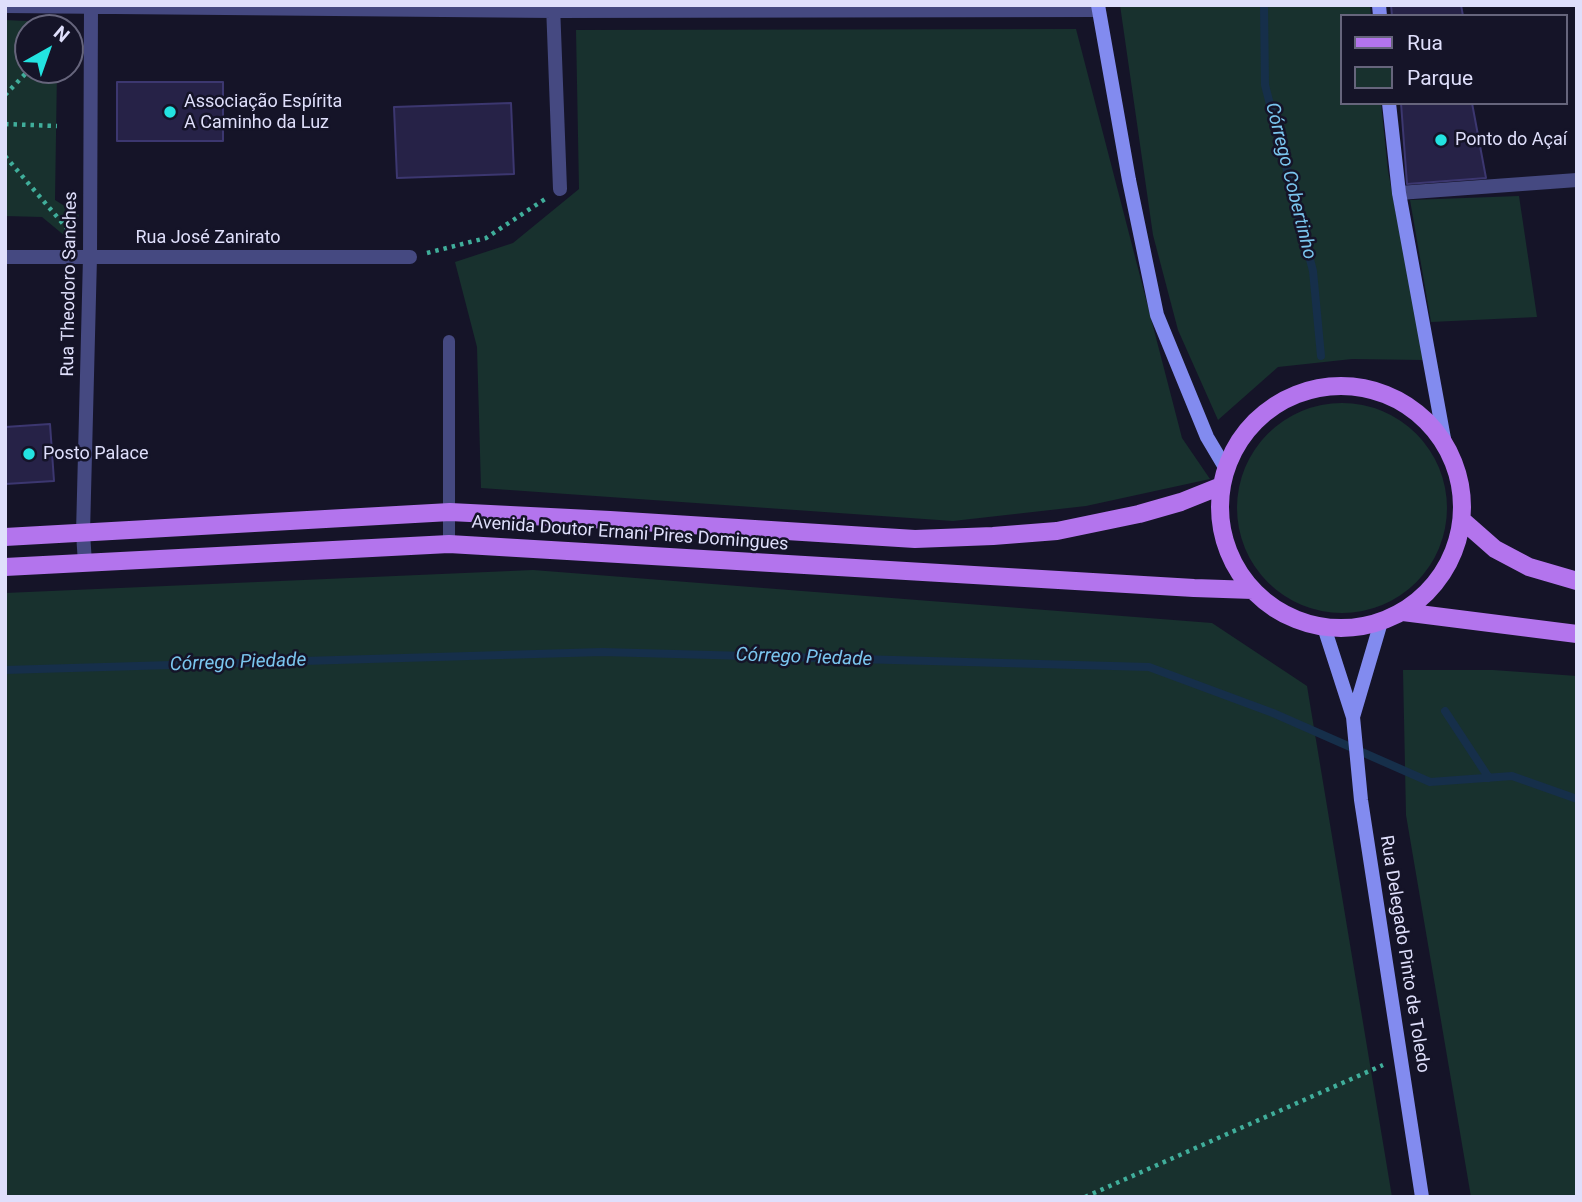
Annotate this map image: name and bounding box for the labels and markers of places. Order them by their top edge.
place label: Associação Espírita A Caminho da Luz [184,91,342,134]
marker: Associação Espírita A Caminho da Luz [162,104,178,120]
place label: Ponto do Açaí [1455,129,1567,151]
marker: Ponto do Açaí [1433,132,1449,148]
place label: Posto Palace [43,443,148,465]
marker: Posto Palace [21,446,37,462]

